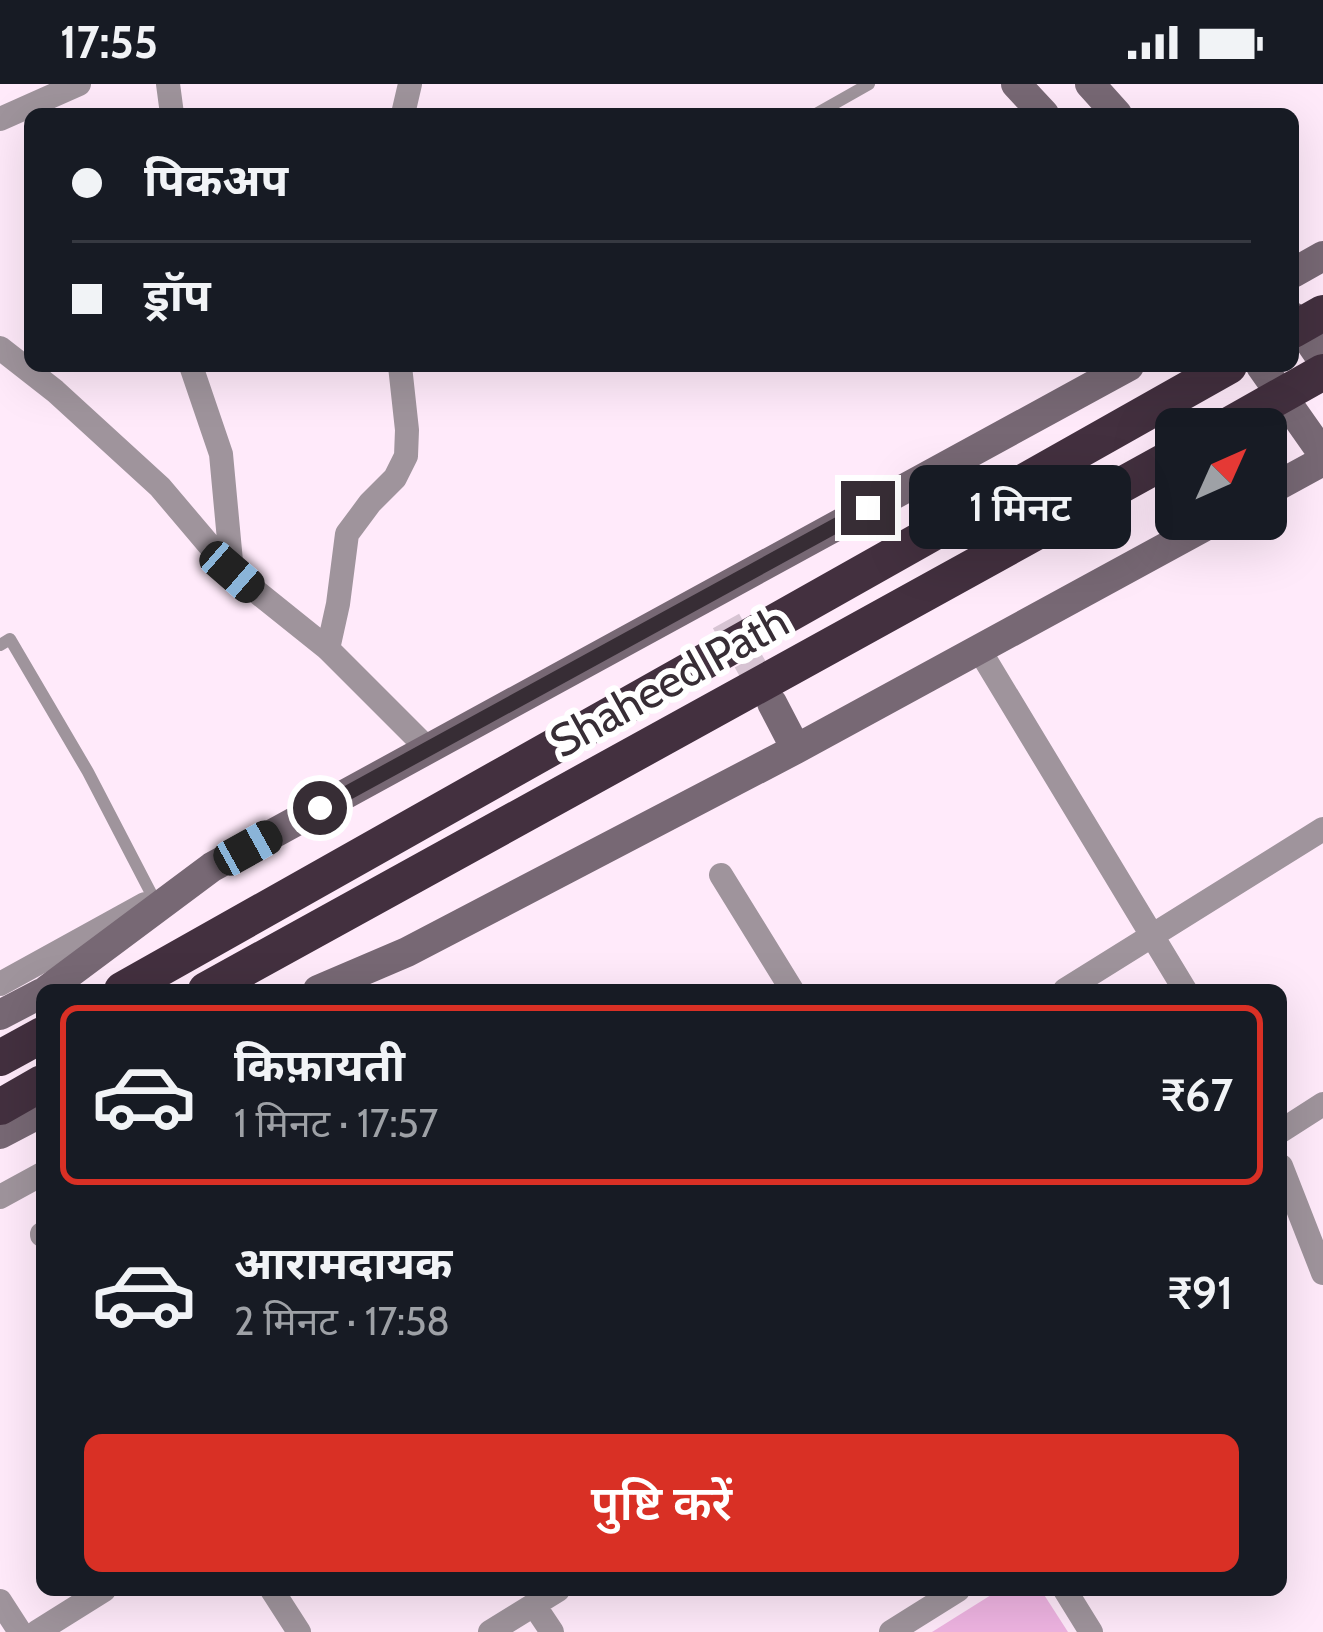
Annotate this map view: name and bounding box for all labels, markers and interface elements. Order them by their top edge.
text: 17:55 [60,15,158,69]
text: पिकअप [144,153,288,207]
text: ड्रॉप [144,268,211,322]
north arrow [1155,408,1287,540]
map controls [1155,408,1287,540]
callout: 1 मिनट [910,466,1132,550]
route end [841,481,895,535]
text: 1 मिनट [969,483,1071,531]
car [193,535,271,609]
street label: Shaheed Path [541,594,797,768]
route start [293,781,347,835]
car [208,815,288,881]
text: किफ़ायती [234,1038,405,1092]
icon: car [90,1041,198,1149]
text: ₹67 [1161,1068,1233,1122]
text: 1 मिनट · 17:57 [234,1099,438,1147]
text: आरामदायक [234,1236,452,1290]
icon: car [90,1239,198,1347]
text: ₹91 [1167,1266,1233,1320]
text: 2 मिनट · 17:58 [234,1297,450,1345]
button: पुष्टि करें [84,1434,1239,1572]

